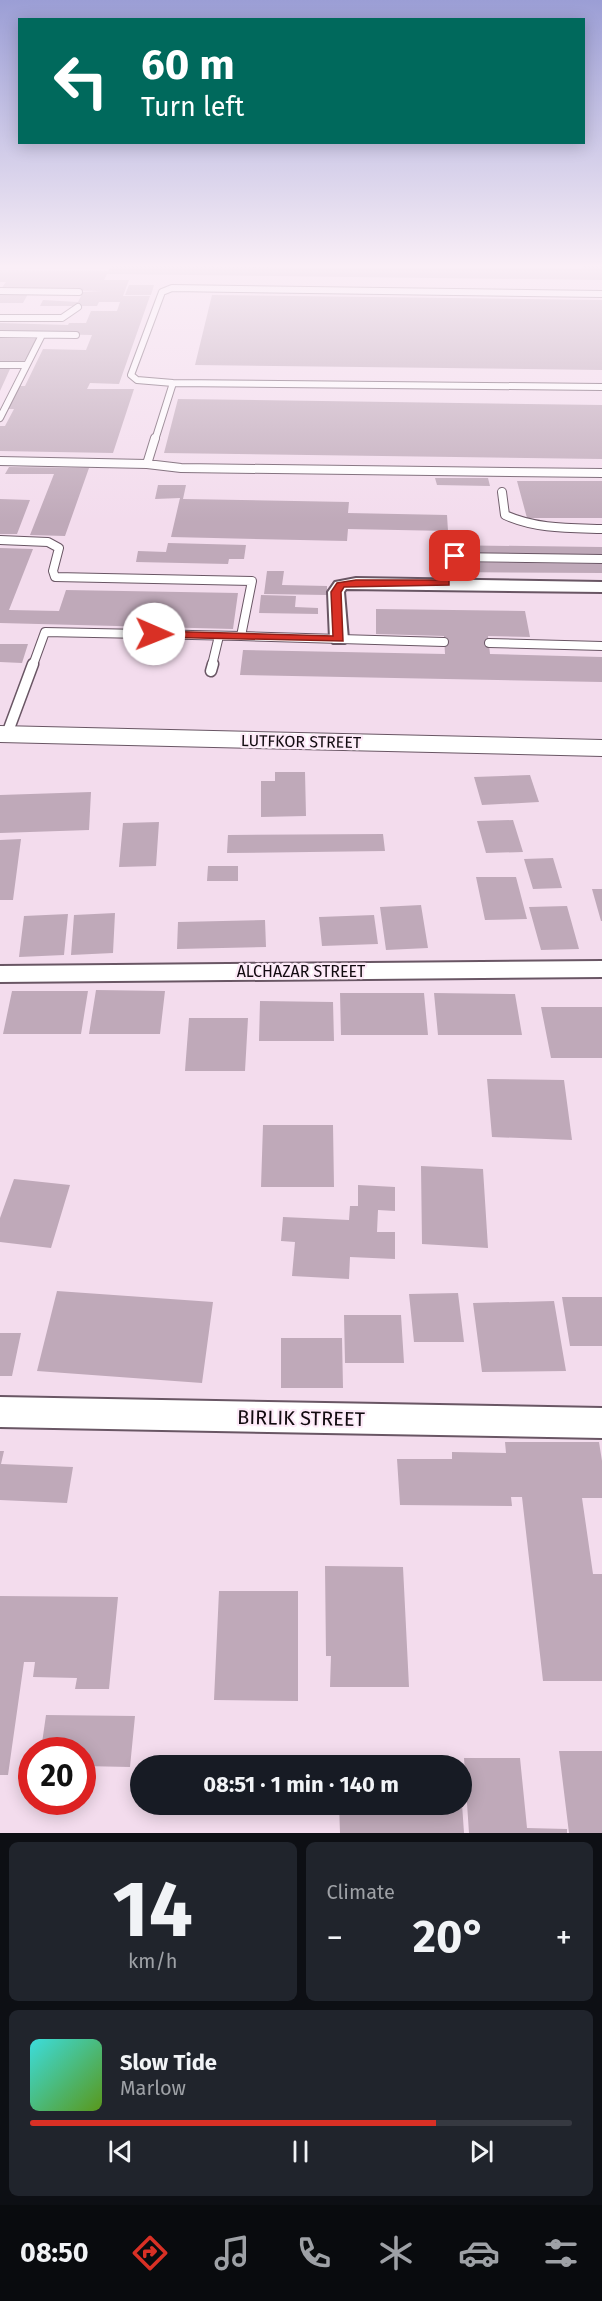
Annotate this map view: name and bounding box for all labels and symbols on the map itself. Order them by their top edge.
pin [429,530,480,581]
position arrow [122,602,186,666]
street label: LUTFKOR STREET [241,731,362,752]
street label: ALCHAZAR STREET [237,962,366,981]
street label: BIRLIK STREET [237,1405,366,1431]
speed limit sign: 20 [18,1737,96,1815]

